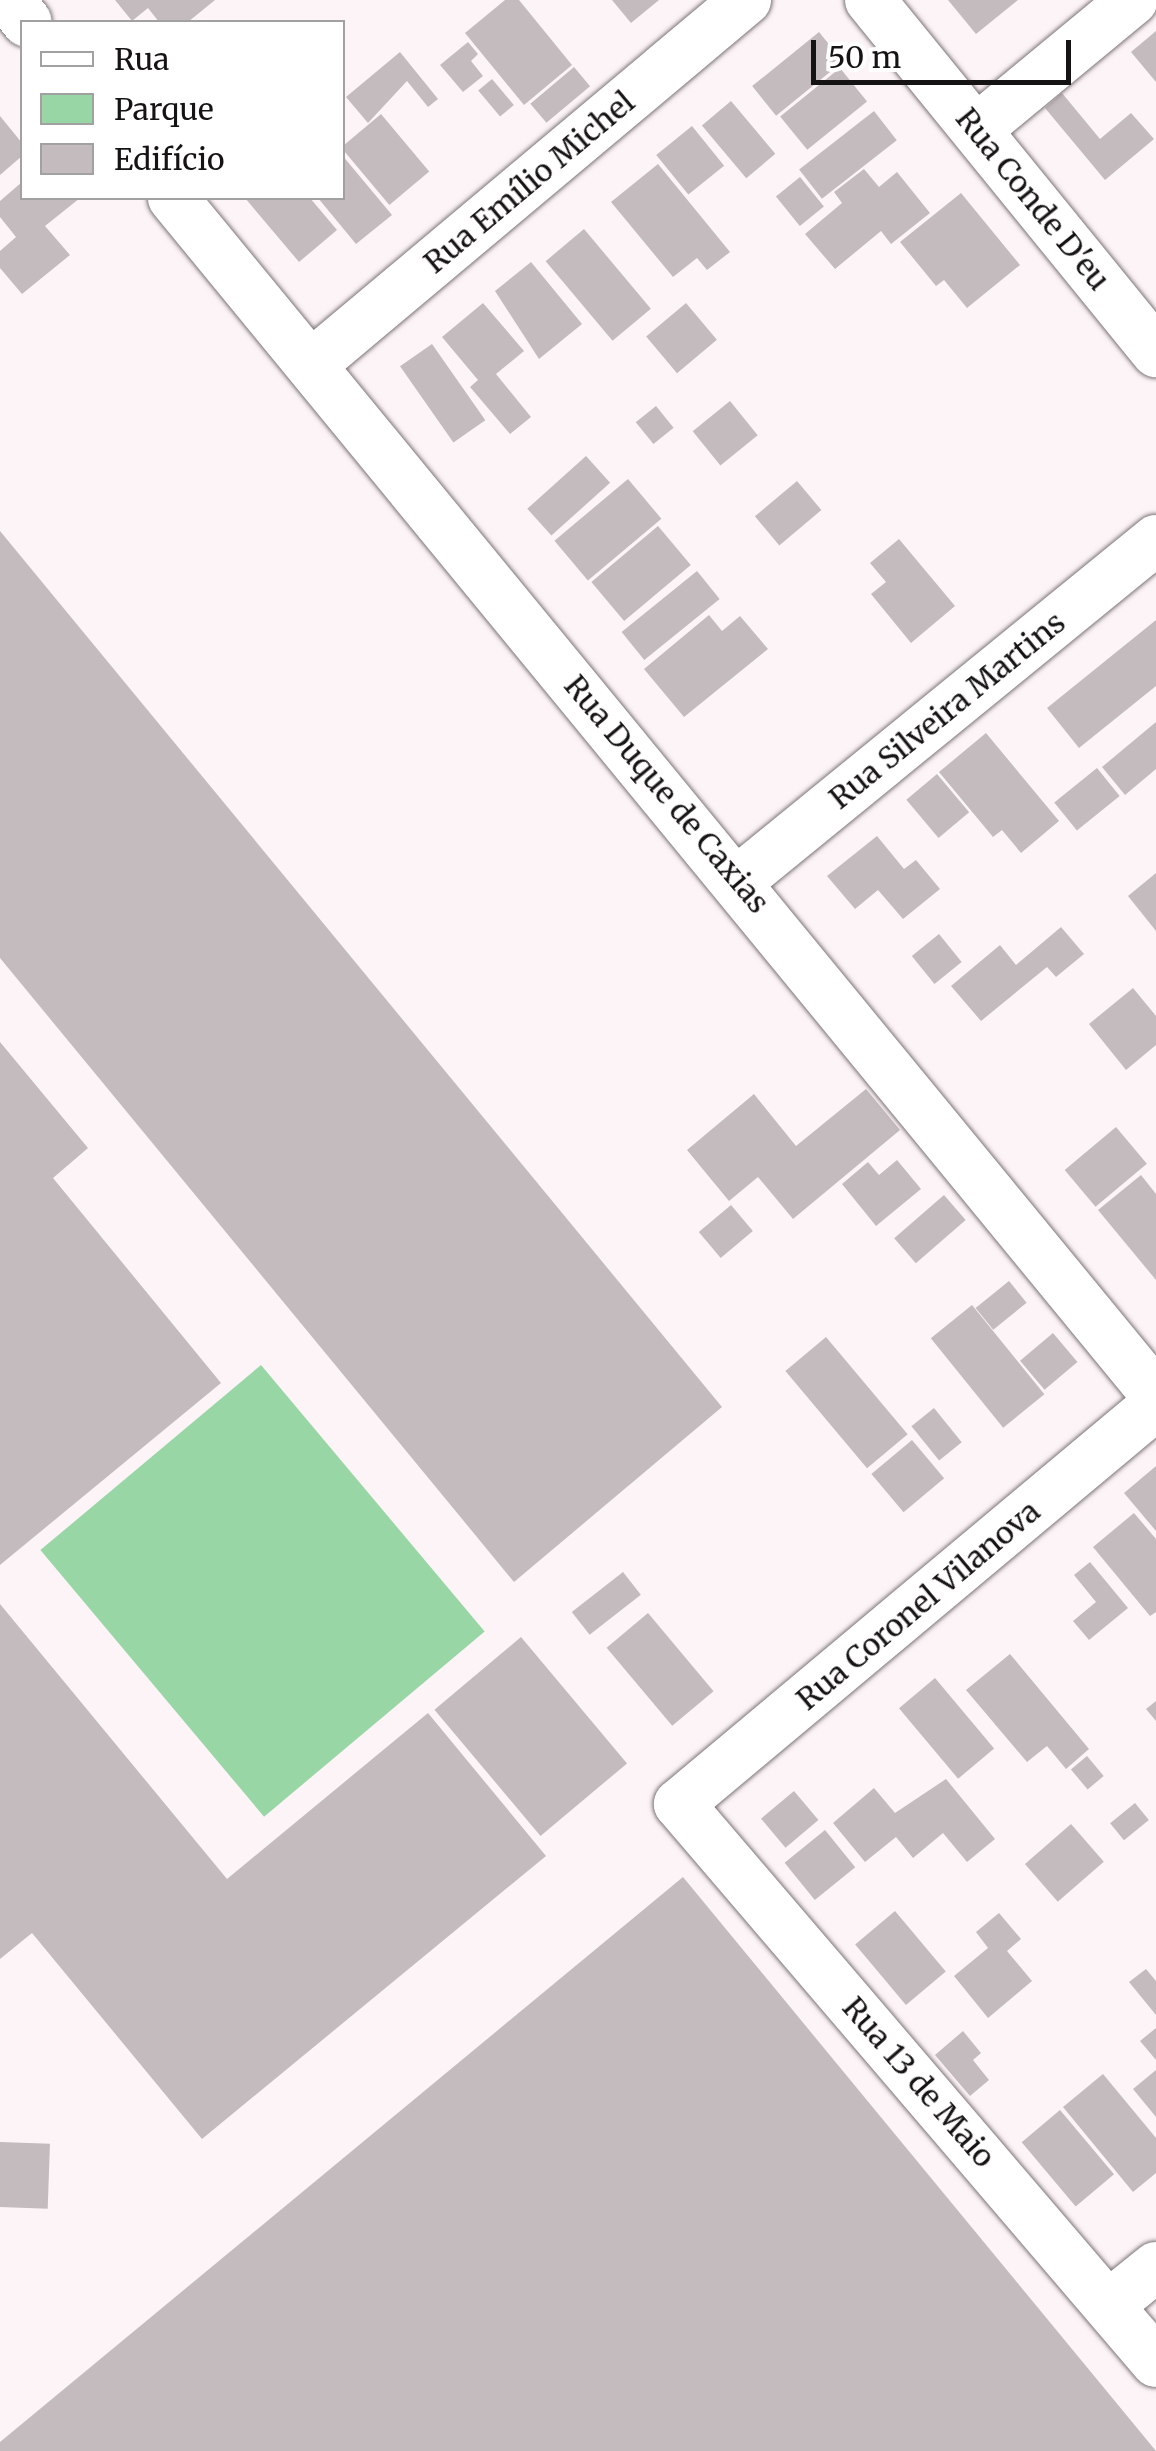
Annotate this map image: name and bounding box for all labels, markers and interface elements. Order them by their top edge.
legend [20,20,345,200]
scale bar [816,20,1076,82]
text: 50 m [828,38,901,76]
text: Rua [114,40,169,78]
street label: Rua Emílio Michel [417,84,641,280]
text: Parque [114,90,214,128]
street label: Rua Conde D'eu [949,101,1117,297]
text: Edifício [114,140,225,178]
street label: Rua Silveira Martins [822,604,1072,816]
street label: Rua Duque de Caxias [557,668,777,920]
street label: Rua Coronel Vilanova [789,1493,1047,1717]
street label: Rua 13 de Maio [835,1990,1003,2174]

